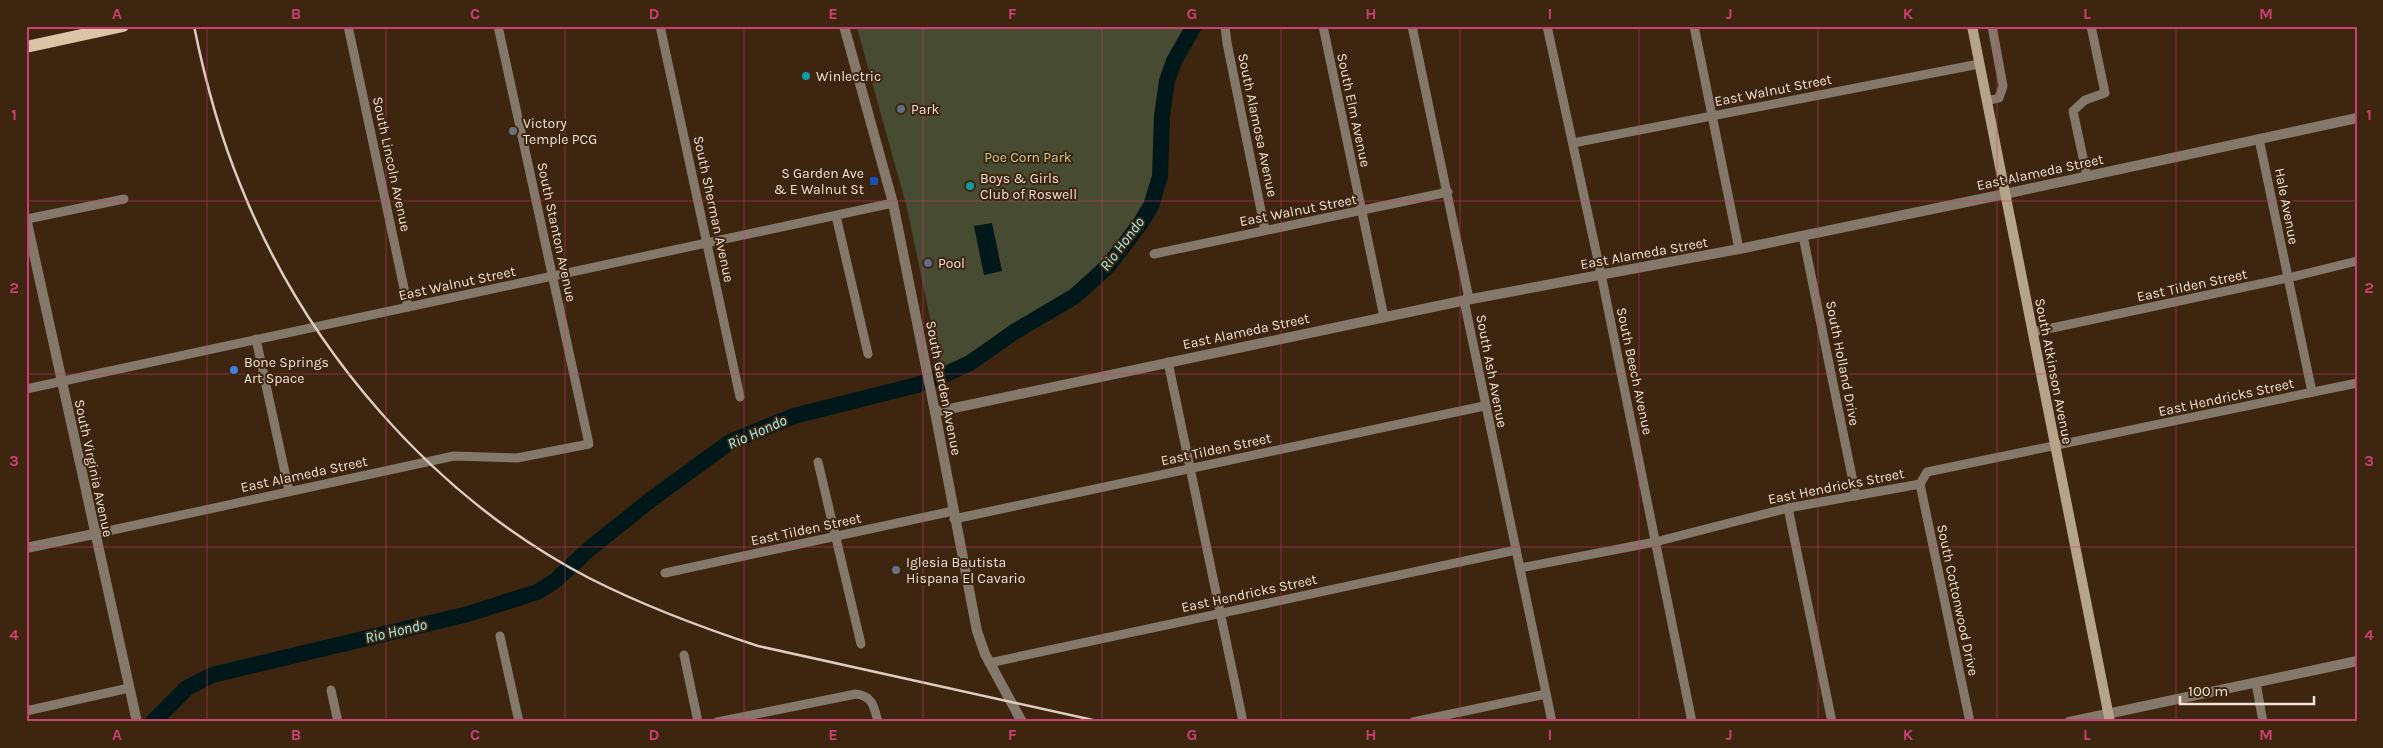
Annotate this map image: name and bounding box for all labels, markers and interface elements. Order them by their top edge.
text: A [112,4,122,23]
text: B [291,4,301,23]
text: C [470,4,480,23]
text: D [649,4,660,23]
text: E [828,4,838,23]
text: F [1008,4,1017,23]
text: G [1187,4,1197,23]
text: H [1365,4,1377,23]
text: I [1548,4,1552,23]
text: J [1725,4,1733,23]
text: K [1903,4,1914,23]
text: L [2083,4,2091,23]
text: M [2259,4,2273,23]
street label: South Alamosa Avenue [1234,52,1281,199]
street label: South Elm Avenue [1333,52,1374,169]
place label: Winlectric [816,68,881,85]
marker: Winlectric [800,70,812,82]
street label: East Walnut Street [1713,71,1833,110]
street label: South Lincoln Avenue [369,95,414,233]
place label: Park [911,101,940,118]
marker: Park [895,103,907,115]
text: 1 [11,105,17,124]
text: 1 [2366,105,2372,124]
place label: Victory Temple PCG [523,115,597,148]
marker: Victory Temple PCG [507,125,519,137]
street label: South Sherman Avenue [690,134,737,284]
park label: Poe Corn Park [984,149,1072,166]
street label: East Alameda Street [1975,151,2105,194]
street label: South Stanton Avenue [533,161,580,303]
place label: S Garden Ave & E Walnut St [774,165,864,198]
street label: Hale Avenue [2271,166,2302,246]
place label: Boys & Girls Club of Roswell [980,170,1077,203]
marker: S Garden Ave & E Walnut St [868,175,880,187]
marker: Boys & Girls Club of Roswell [964,180,976,192]
street label: East Walnut Street [1238,191,1358,230]
water label: Rio Hondo [1096,213,1148,275]
street label: East Alameda Street [1579,234,1709,273]
place label: Pool [938,255,965,272]
marker: Pool [922,257,934,269]
street label: East Walnut Street [397,263,517,304]
street label: East Tilden Street [2135,265,2249,305]
text: 2 [9,278,19,297]
text: 2 [2364,278,2374,297]
street label: South Atkinson Avenue [2031,297,2076,446]
street label: South Holland Drive [1822,299,1863,427]
street label: South Beech Avenue [1613,306,1656,436]
street label: East Alameda Street [1181,310,1311,353]
street label: South Ash Avenue [1472,313,1511,429]
street label: South Garden Avenue [922,319,965,457]
place label: Bone Springs Art Space [244,354,329,387]
marker: Bone Springs Art Space [228,364,240,376]
street label: East Hendricks Street [2157,375,2296,420]
street label: South Virginia Avenue [71,398,116,539]
water label: Rio Hondo [725,411,790,453]
street label: East Tilden Street [1159,429,1273,469]
text: 3 [9,451,19,470]
text: 3 [2364,451,2374,470]
street label: East Alameda Street [239,453,369,496]
street label: East Hendricks Street [1767,465,1906,508]
street label: East Tilden Street [749,509,863,549]
street label: South Cottonwood Drive [1933,523,1982,677]
place label: Iglesia Bautista Hispana El Cavario [906,554,1025,587]
marker: Iglesia Bautista Hispana El Cavario [890,564,902,576]
street label: East Hendricks Street [1180,571,1319,616]
water label: Rio Hondo [363,615,429,647]
text: 4 [9,625,19,644]
text: 4 [2364,625,2374,644]
scale bar [2180,673,2314,705]
text: 100 m [2188,682,2228,700]
text: A [112,725,122,744]
text: B [291,725,301,744]
text: C [470,725,480,744]
text: D [649,725,660,744]
text: E [828,725,838,744]
text: F [1008,725,1017,744]
text: G [1187,725,1197,744]
text: H [1365,725,1377,744]
text: I [1548,725,1552,744]
text: J [1725,725,1733,744]
text: K [1903,725,1914,744]
text: L [2083,725,2091,744]
text: M [2259,725,2273,744]

